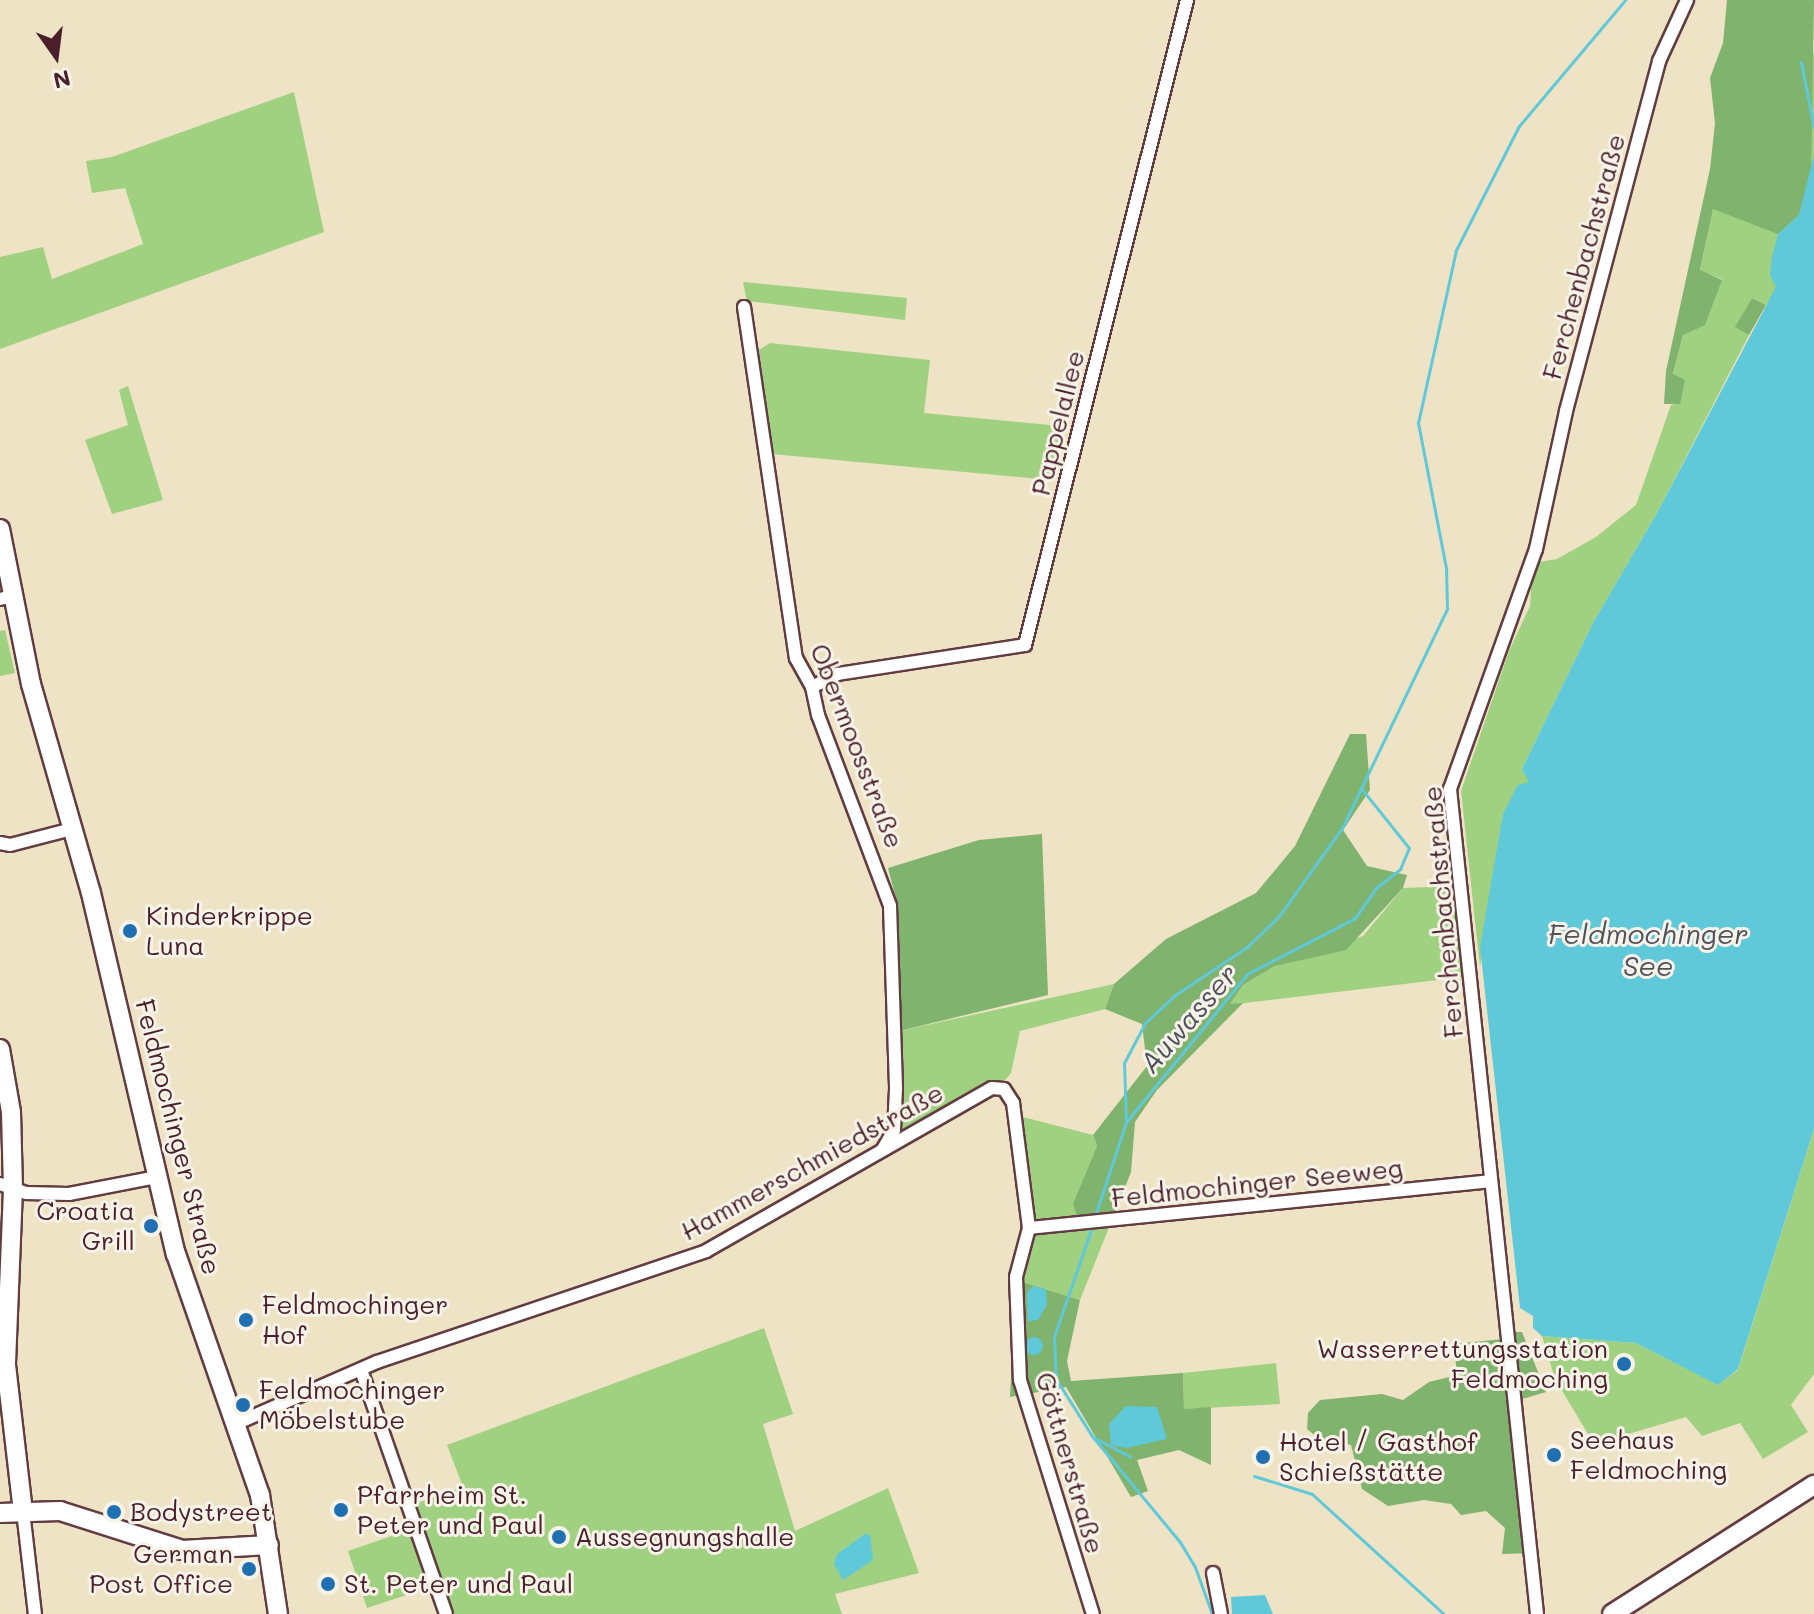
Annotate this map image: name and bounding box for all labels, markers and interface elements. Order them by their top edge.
north arrow [16,16,96,96]
text: N [50,64,74,96]
street label: Ferchenbachstraße [1536,131,1632,383]
street label: Pappelallee [1025,347,1091,499]
street label: Obermoosstraße [804,639,910,853]
street label: Ferchenbachstraße [1416,785,1470,1039]
place label: Kinderkrippe Luna [146,900,313,962]
water label: Feldmochinger See [1548,916,1748,982]
marker: Kinderkrippe Luna [121,922,139,940]
water label: Auwasser [1132,957,1244,1079]
street label: Feldmochinger Straße [129,996,227,1278]
street label: Hammerschmiedstraße [675,1077,949,1247]
street label: Feldmochinger Seeweg [1110,1152,1404,1214]
place label: Croatia Grill [36,1195,135,1256]
marker: Croatia Grill [142,1217,160,1235]
place label: Feldmochinger Hof [262,1289,448,1350]
marker: Feldmochinger Hof [237,1311,255,1329]
place label: Wasserrettungsstation Feldmoching [1317,1333,1608,1394]
marker: Wasserrettungsstation Feldmoching [1615,1355,1633,1373]
street label: Göttnerstraße [1029,1369,1111,1557]
place label: Feldmochinger Möbelstube [259,1374,445,1436]
marker: Feldmochinger Möbelstube [234,1396,252,1414]
place label: Seehaus Feldmoching [1570,1424,1727,1486]
place label: Hotel / Gasthof Schießstätte [1279,1426,1477,1488]
marker: Seehaus Feldmoching [1545,1446,1563,1464]
marker: Hotel / Gasthof Schießstätte [1254,1448,1272,1466]
place label: Pfarrheim St. Peter und Paul [357,1479,544,1540]
place label: Bodystreet [130,1496,272,1528]
marker: Pfarrheim St. Peter und Paul [332,1501,350,1519]
marker: Bodystreet [105,1503,123,1521]
place label: Aussegnungshalle [575,1521,794,1553]
marker: Aussegnungshalle [550,1528,568,1546]
place label: German Post Office [89,1538,233,1600]
marker: German Post Office [240,1560,258,1578]
place label: St. Peter und Paul [344,1568,573,1600]
marker: St. Peter und Paul [319,1575,337,1593]

